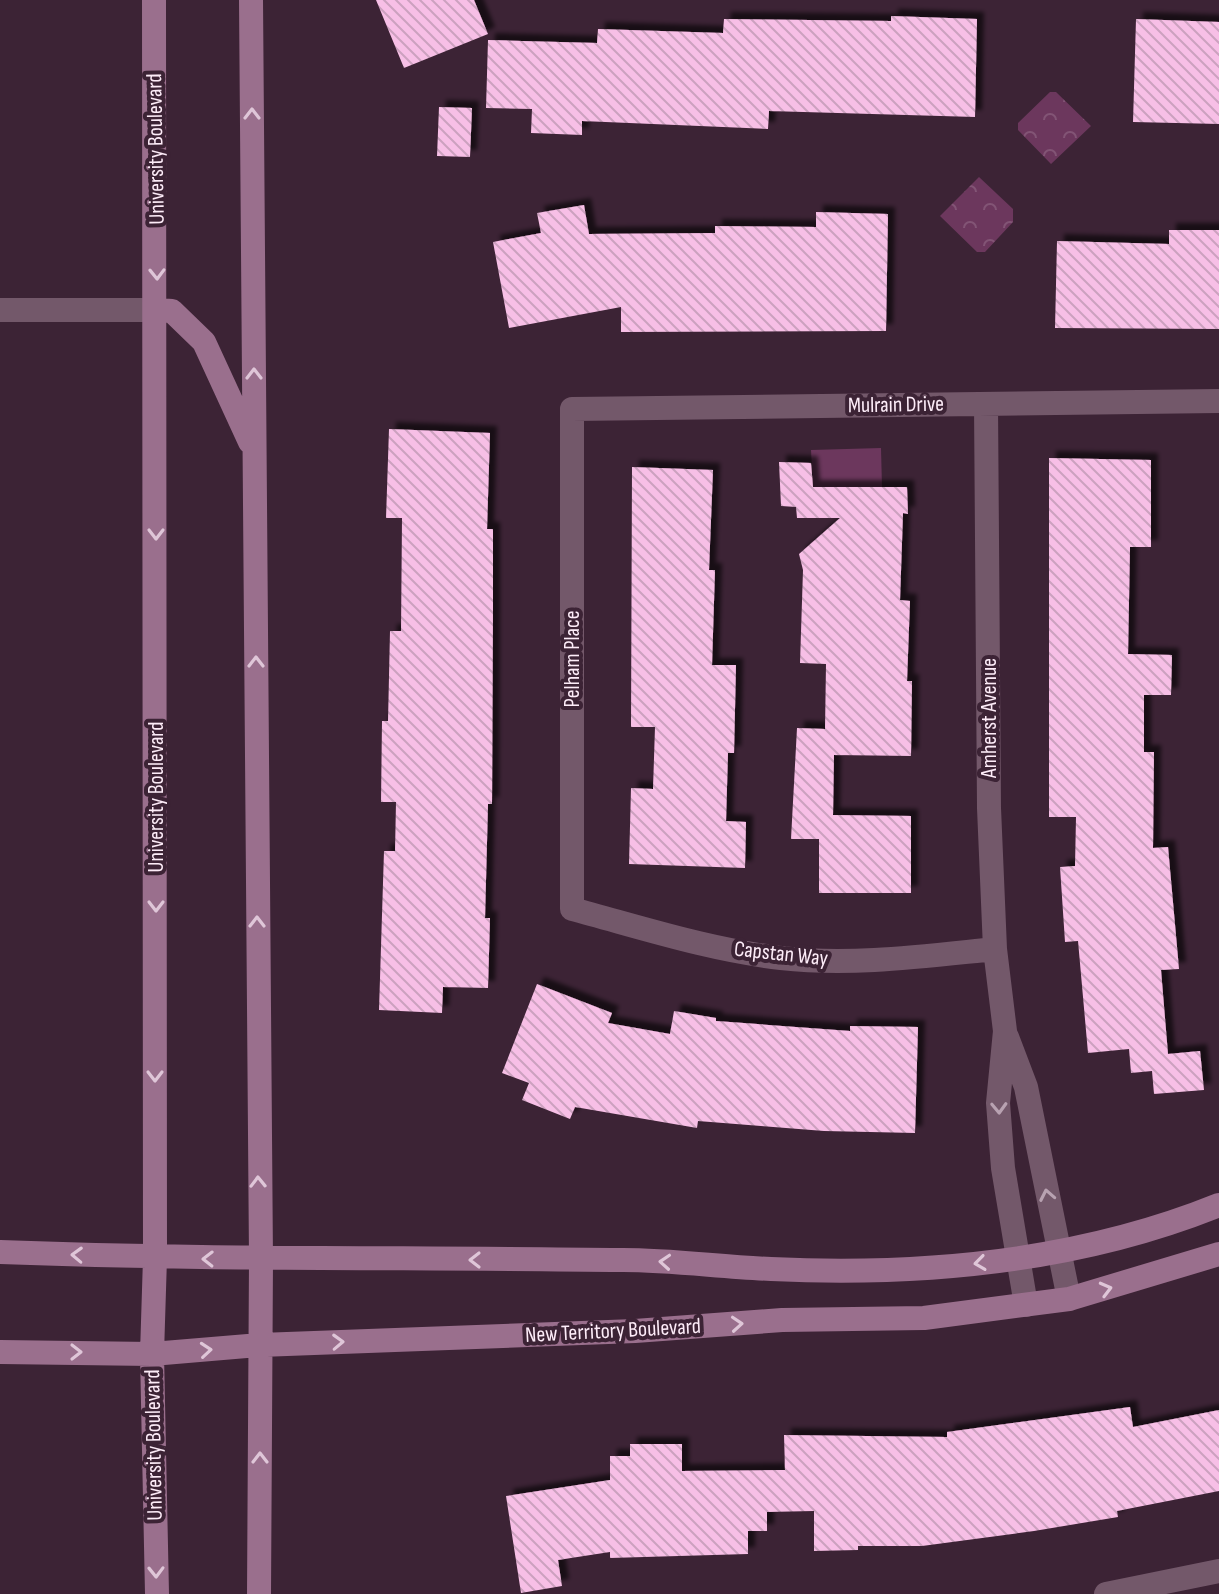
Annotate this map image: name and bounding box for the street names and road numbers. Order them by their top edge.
street label: University Boulevard [141,73,171,225]
street label: Mulrain Drive [848,391,944,419]
street label: Pelham Place [559,610,586,708]
street label: Amherst Avenue [976,658,1003,779]
street label: University Boulevard [143,722,170,873]
street label: Capstan Way [733,936,830,972]
street label: New Territory Boulevard [525,1313,701,1349]
street label: University Boulevard [139,1369,169,1521]

